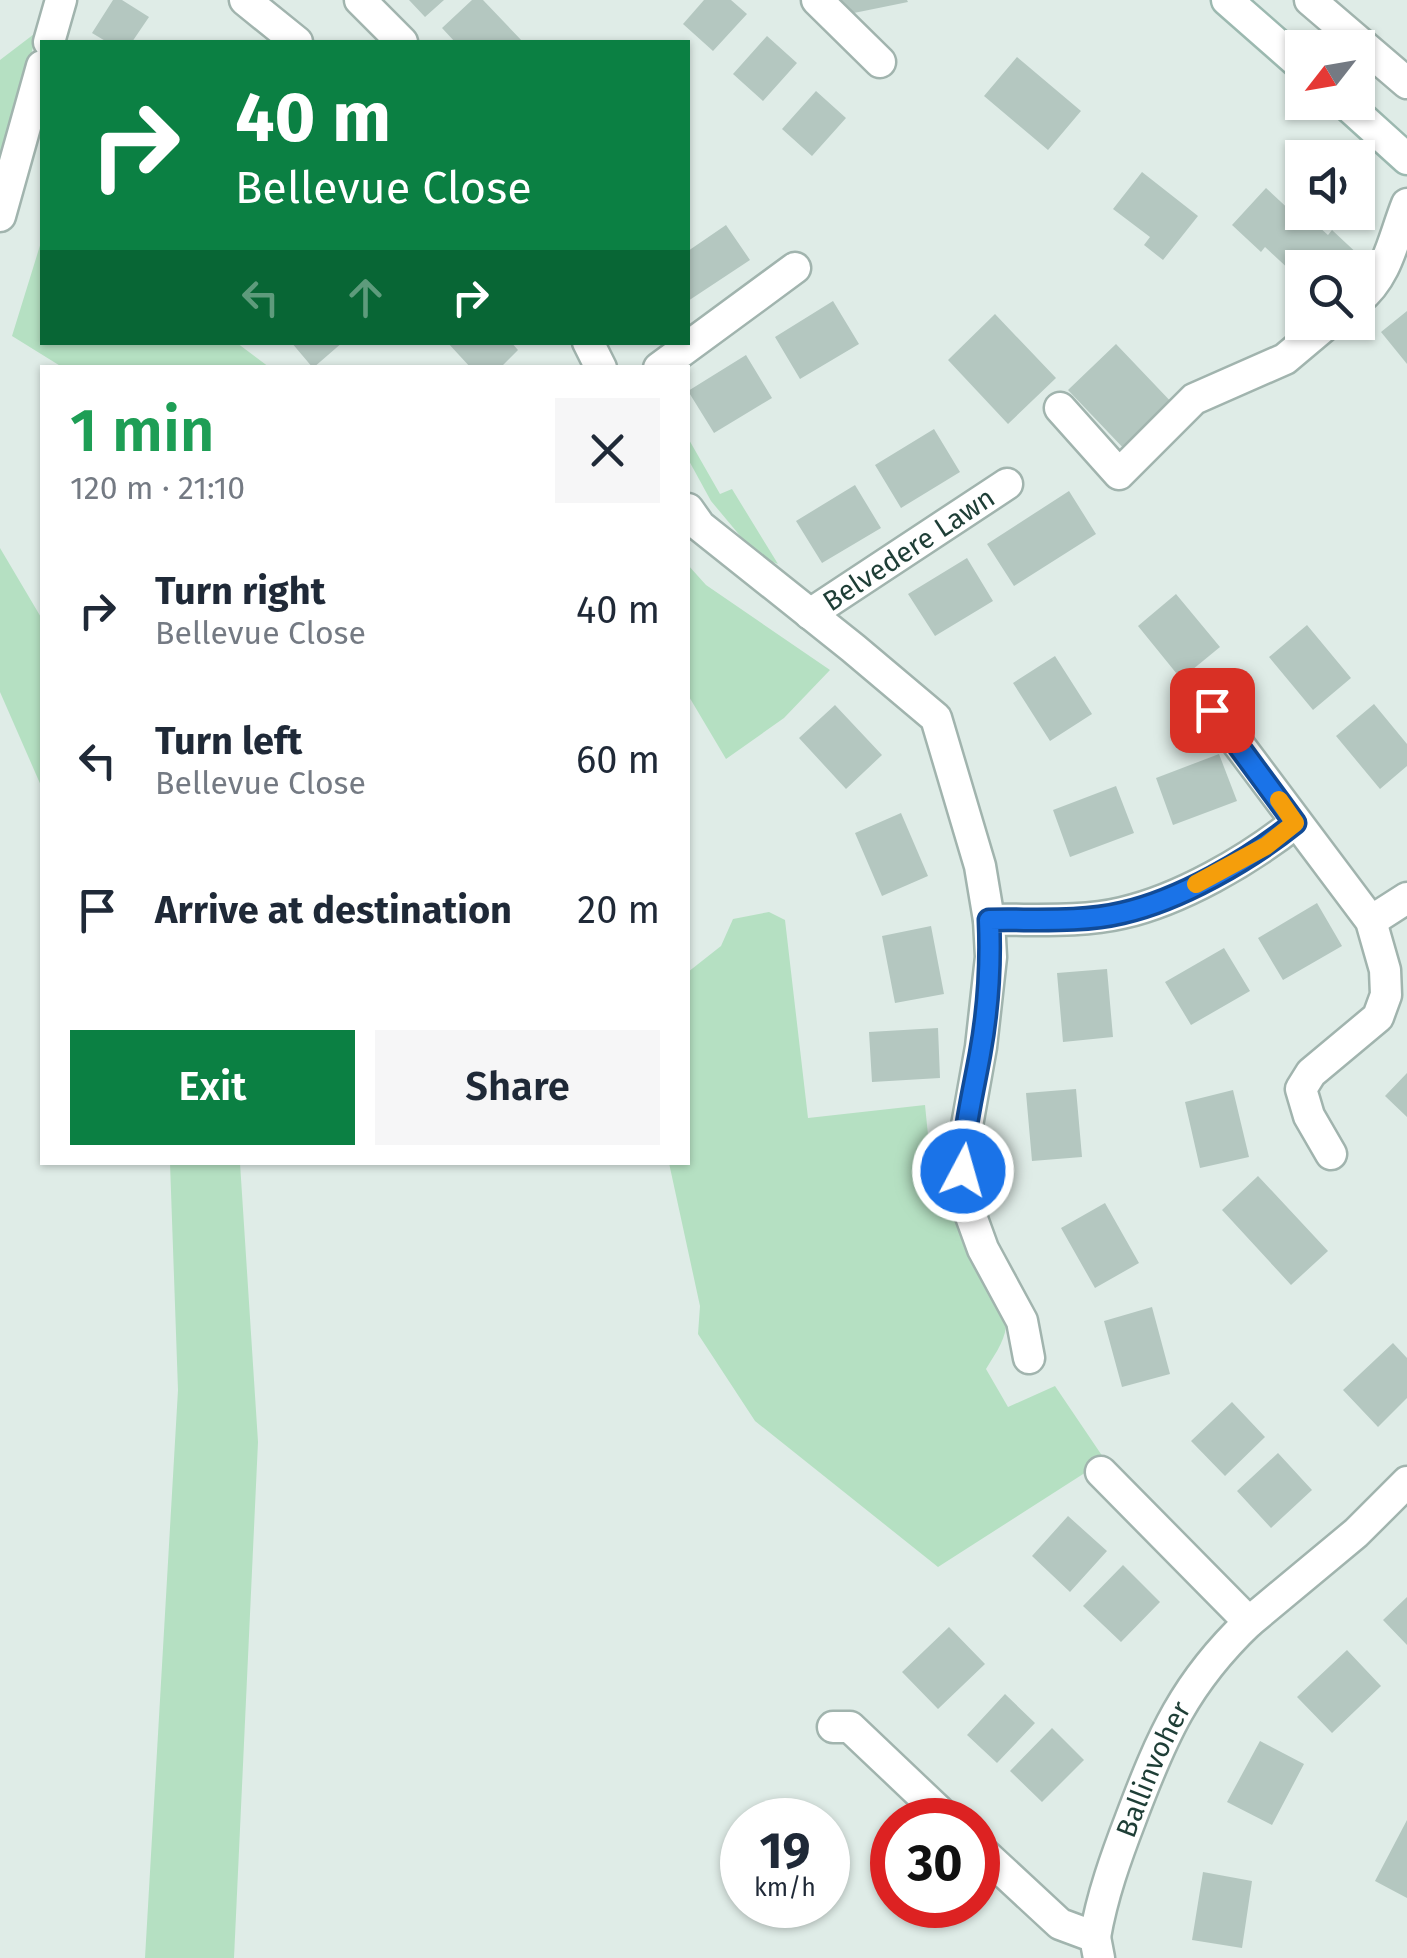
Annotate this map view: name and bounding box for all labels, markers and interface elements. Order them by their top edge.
north arrow [1285,30,1375,120]
map controls [1285,30,1375,340]
text: 40 m [235,76,391,160]
icon: right [70,80,200,210]
button: sound [1285,140,1375,230]
text: Bellevue Close [235,161,532,215]
button: search [1285,250,1375,340]
icon: left [233,270,288,325]
icon: ahead [338,270,393,325]
icon: right [443,270,498,325]
text: 1 min [70,395,215,467]
button: close [555,398,660,503]
text: 120 m · 21:10 [70,469,245,507]
street label: Belvedere Lawn [817,481,1001,618]
text: Turn right [155,568,325,614]
icon: right [70,583,125,638]
text: 40 m [576,587,660,633]
text: Bellevue Close [155,614,366,652]
pin [1170,668,1255,753]
icon: arrive [1185,683,1240,738]
text: Turn left [155,718,302,764]
icon: left [70,733,125,788]
text: 60 m [576,737,660,783]
text: Bellevue Close [155,764,366,802]
icon: arrive [70,883,125,938]
text: Arrive at destination [155,887,512,933]
text: 20 m [577,887,660,933]
button: Exit [70,1030,355,1145]
button: Share [375,1030,660,1145]
position arrow [911,1119,1015,1223]
street label: Ballinvoher [1109,1695,1198,1842]
speed limit sign: 30 [870,1798,1000,1928]
text: 19 [759,1821,811,1881]
text: km/h [754,1873,816,1903]

